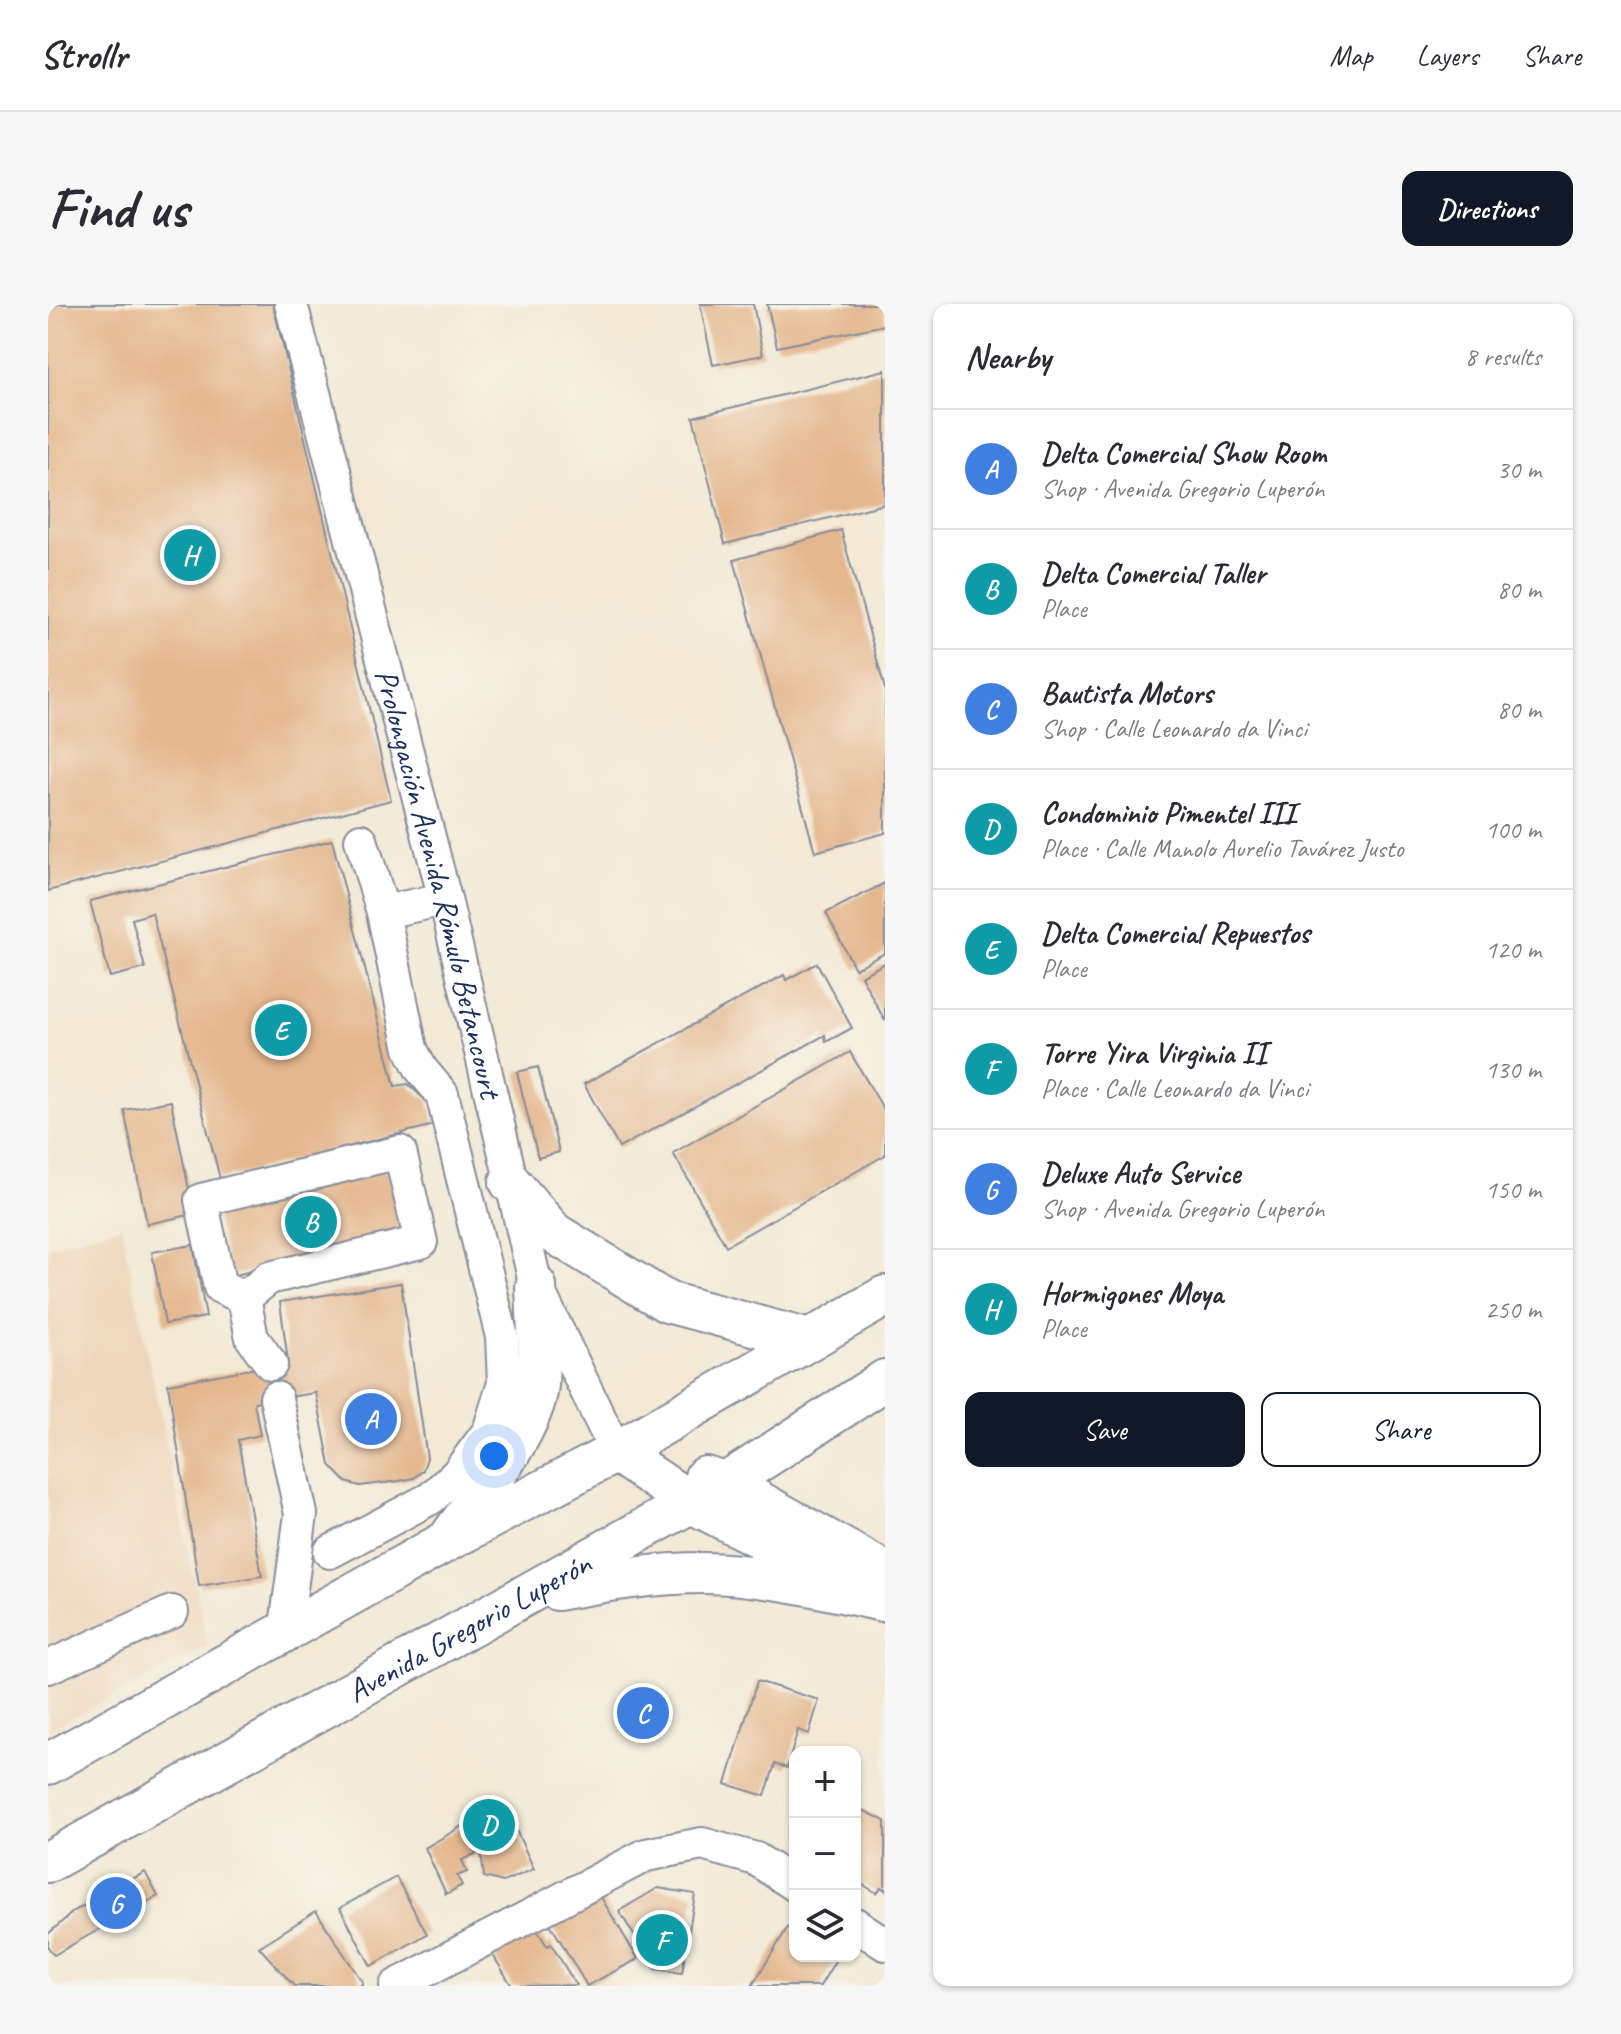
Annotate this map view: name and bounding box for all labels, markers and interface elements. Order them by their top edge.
text: Strollr [40,32,127,79]
text: Map [1330,38,1373,73]
text: Layers [1417,38,1478,73]
text: Share [1522,38,1581,73]
button: Directions [1402,171,1573,246]
text: Find us [48,173,188,244]
text: Nearby [965,335,1051,378]
text: 8 results [1465,340,1541,373]
text: Delta Comercial Show Room [1041,434,1326,472]
text: A [984,453,998,486]
text: 30 m [1497,453,1541,486]
text: Shop · Avenida Gregorio Luperón [1041,472,1324,505]
pin: H [164,525,216,585]
text: Delta Comercial Taller [1041,554,1265,592]
text: B [984,573,998,606]
text: 80 m [1497,573,1541,606]
text: Place [1041,592,1087,625]
street label: Prolongación Avenida Rómulo Betancourt [365,665,512,1105]
text: Bautista Motors [1041,674,1213,712]
text: C [985,693,997,726]
text: 80 m [1497,693,1541,726]
text: Shop · Calle Leonardo da Vinci [1041,712,1307,745]
text: Condominio Pimentel III [1041,794,1296,832]
text: D [983,813,999,846]
text: 100 m [1485,813,1541,846]
text: Place · Calle Manolo Aurelio Tavárez Justo [1041,832,1404,865]
text: Delta Comercial Repuestos [1041,914,1310,952]
text: E [984,933,998,966]
text: 120 m [1485,933,1541,966]
text: Place [1041,952,1087,985]
pin: E [255,1000,307,1060]
text: Torre Yira Virginia II [1041,1034,1267,1072]
text: F [985,1053,997,1086]
text: 130 m [1485,1053,1541,1086]
text: Place · Calle Leonardo da Vinci [1041,1072,1308,1105]
text: Deluxe Auto Service [1041,1154,1240,1192]
text: G [985,1173,997,1206]
text: 150 m [1485,1173,1541,1206]
pin: B [285,1192,337,1252]
text: Shop · Avenida Gregorio Luperón [1041,1192,1324,1225]
text: Hormigones Moya [1041,1274,1223,1312]
text: H [984,1293,998,1326]
text: 250 m [1485,1293,1541,1326]
text: Place [1041,1312,1087,1345]
pin: A [345,1389,397,1449]
button: Save [965,1392,1245,1467]
button: Share [1261,1392,1541,1467]
your location [474,1436,514,1476]
street label: Avenida Gregorio Luperón [340,1542,599,1712]
pin: C [617,1683,669,1743]
map controls [789,1746,861,1962]
button: + [789,1746,861,1818]
pin: D [463,1795,515,1855]
button: − [789,1818,861,1890]
pin: G [90,1873,142,1933]
button: layers [789,1890,861,1962]
pin: F [636,1910,688,1970]

